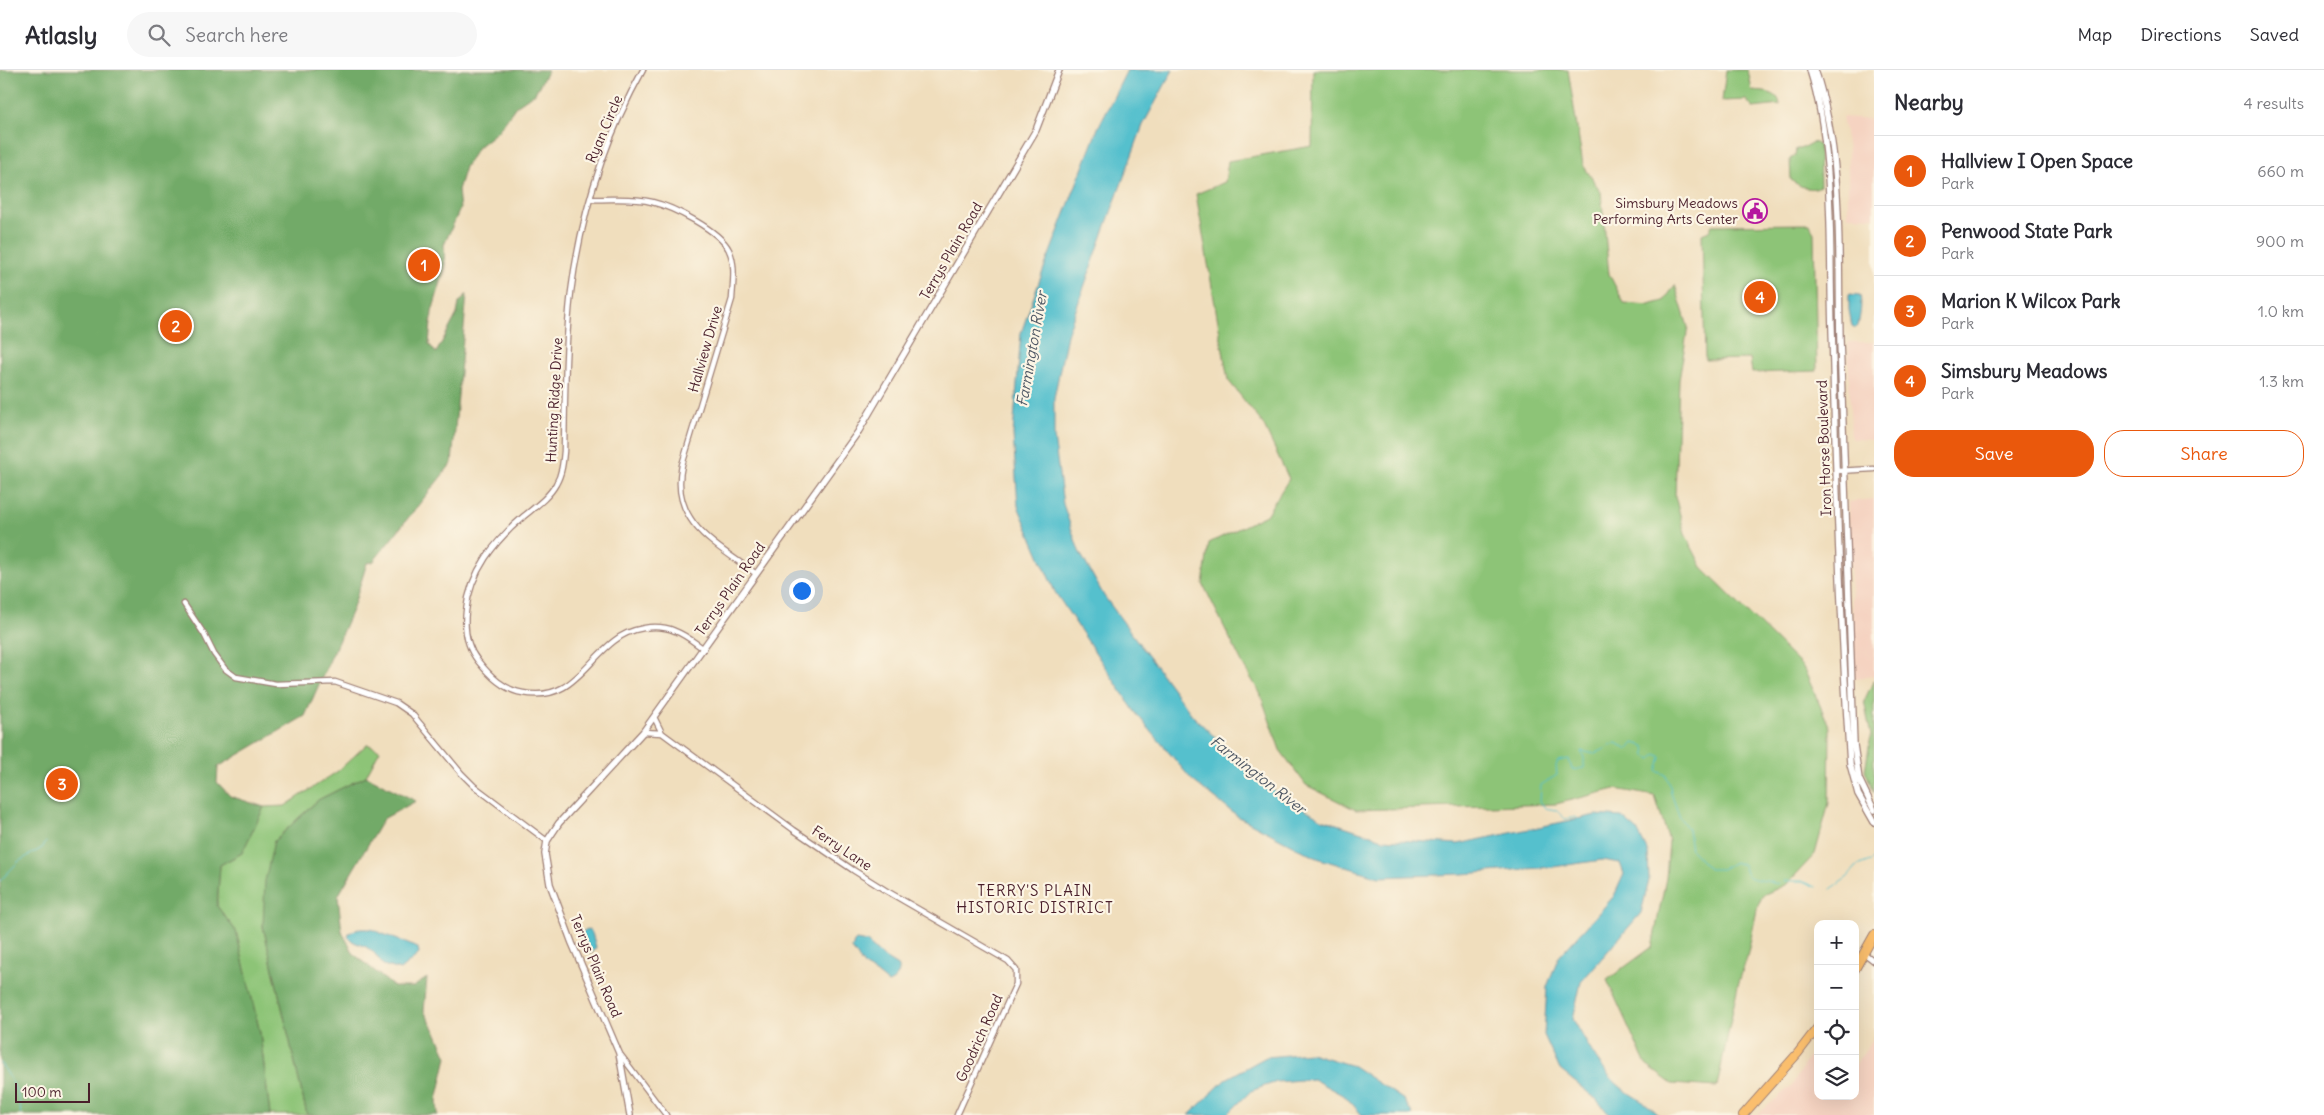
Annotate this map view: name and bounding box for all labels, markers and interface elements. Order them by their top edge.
search box [127,12,477,57]
text: Atlasly [25,20,97,50]
icon: search [145,21,173,49]
text: Search here [185,23,288,47]
text: Map [2077,23,2112,46]
text: Directions [2140,23,2222,46]
text: Saved [2250,23,2299,46]
text: Nearby [1894,89,1964,116]
street label: Ryan Circle [582,92,626,166]
text: 4 results [2243,93,2304,113]
text: Hallview I Open Space [1941,149,2133,173]
text: 1 [1907,161,1913,181]
text: 660 m [2257,161,2304,181]
text: Park [1941,173,1974,193]
place label: Simsbury Meadows Performing Arts Center [1593,194,1738,228]
public building icon: Simsbury Meadows Performing Arts Center [1742,198,1768,224]
street label: Terrys Plain Road [916,199,986,303]
text: Penwood State Park [1941,219,2113,243]
text: 2 [1906,231,1914,251]
text: 900 m [2256,231,2304,251]
text: Park [1941,243,1974,263]
pin: 1 [408,246,440,284]
pin: 4 [1744,278,1776,316]
water label: Farmington River [1012,288,1051,408]
text: Marion K Wilcox Park [1941,289,2120,313]
text: 3 [1905,301,1915,321]
text: 1.0 km [2258,301,2304,321]
street label: Hallview Drive [684,304,726,394]
pin: 2 [160,307,192,345]
text: Park [1941,313,1974,333]
street label: Hunting Ridge Drive [542,337,566,463]
text: Simsbury Meadows [1941,359,2108,383]
text: 4 [1905,371,1915,391]
text: 1.3 km [2259,371,2304,391]
street label: Iron Horse Boulevard [1813,380,1835,516]
text: Park [1941,383,1974,403]
button: Save [1894,430,2094,477]
button: Share [2104,430,2304,477]
street label: Terrys Plain Road [691,539,769,639]
your location [789,578,815,604]
water label: Farmington River [1207,731,1311,819]
pin: 3 [46,765,78,803]
street label: Ferry Lane [809,821,875,875]
district label: TERRY'S PLAIN HISTORIC DISTRICT [956,881,1114,917]
street label: Terrys Plain Road [566,912,626,1020]
map controls [1814,920,1859,1100]
button: + [1814,920,1859,965]
button: − [1814,965,1859,1010]
street label: Goodrich Road [952,991,1006,1085]
button: locate [1814,1010,1859,1055]
button: layers [1814,1055,1859,1100]
scale bar [15,1080,90,1103]
text: 100 m [22,1083,62,1101]

